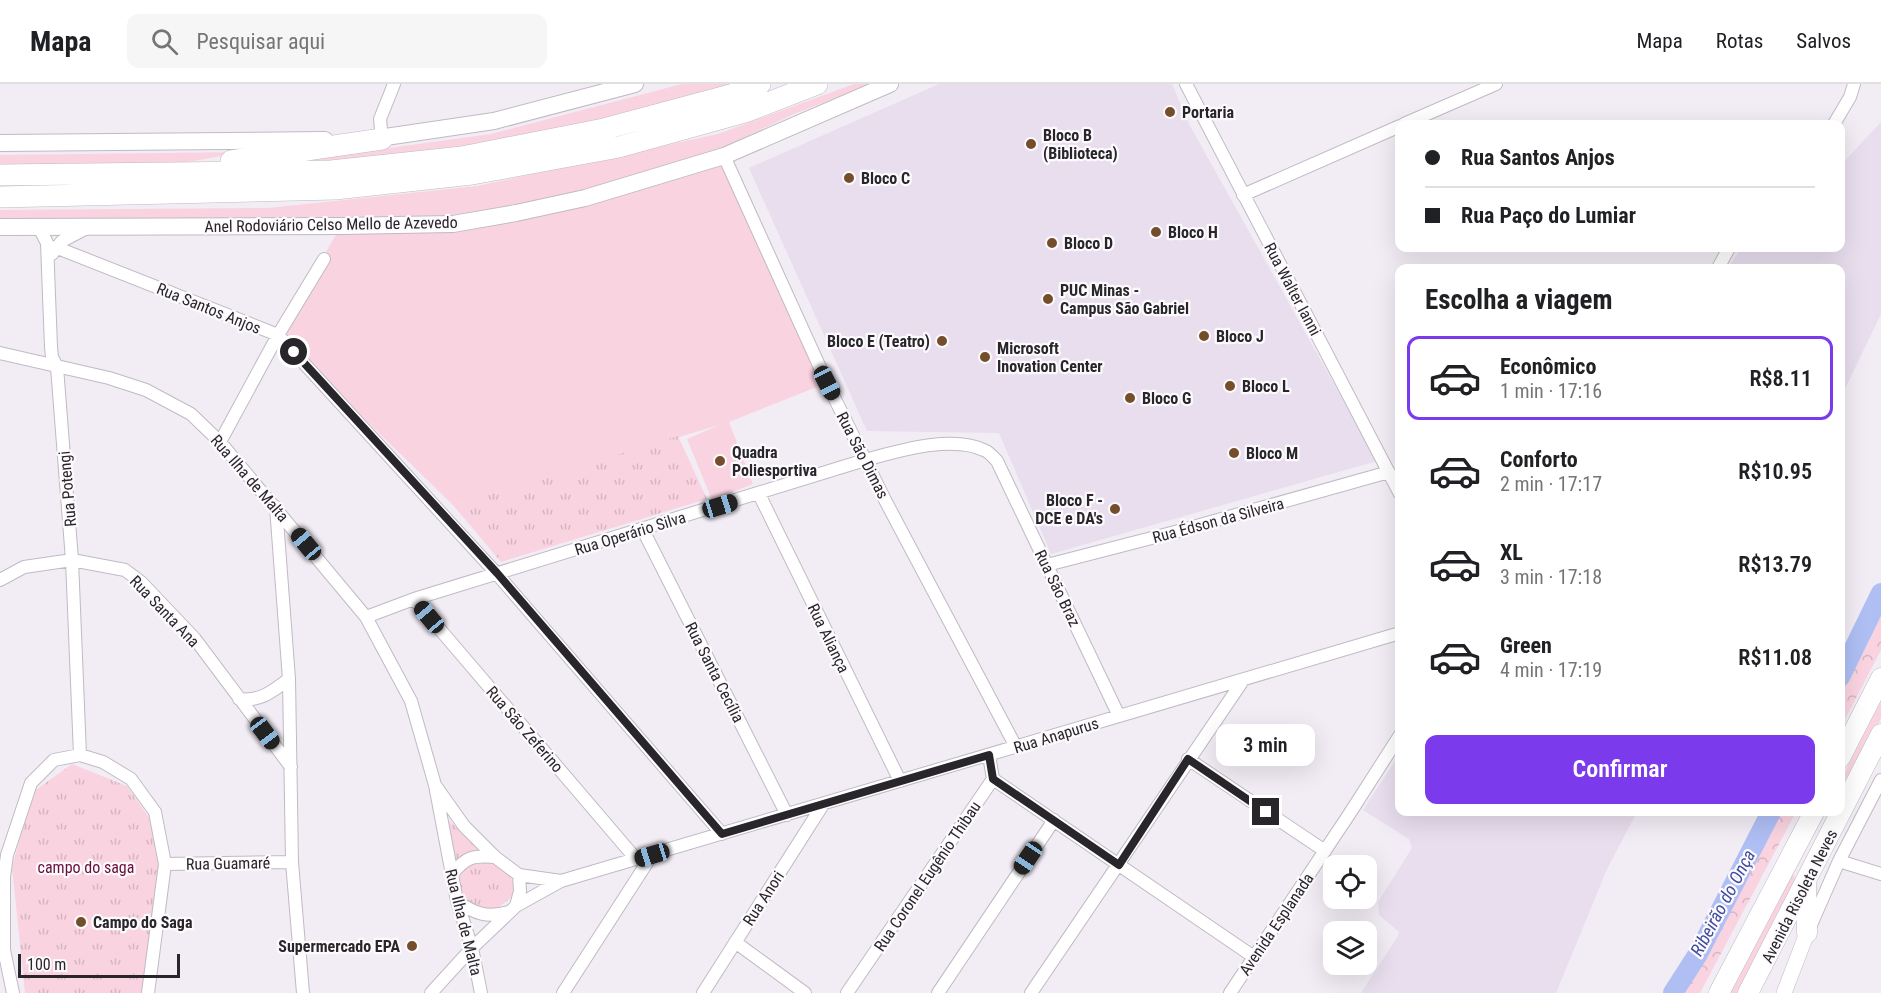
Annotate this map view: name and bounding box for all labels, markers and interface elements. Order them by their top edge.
search box [127,14,547,68]
text: Mapa [30,25,91,58]
icon: search [148,25,181,58]
text: Pesquisar aqui [196,29,325,54]
text: Mapa [1636,29,1683,53]
text: Rotas [1716,29,1763,53]
text: Salvos [1796,29,1851,53]
place label: Portaria [1182,103,1234,122]
marker: Portaria [1163,105,1177,119]
place label: Bloco B (Biblioteca) [1043,126,1118,163]
marker: Bloco B (Biblioteca) [1024,137,1038,151]
text: Rua Santos Anjos [1461,145,1615,170]
place label: Bloco C [861,169,910,188]
marker: Bloco C [842,171,856,185]
text: Rua Paço do Lumiar [1461,203,1636,228]
street label: Anel Rodoviário Celso Mello de Azevedo [204,213,458,236]
place label: Bloco H [1168,223,1218,242]
marker: Bloco H [1149,225,1163,239]
place label: Bloco D [1064,234,1113,253]
marker: Bloco D [1045,236,1059,250]
street label: Rua Walter Ianni [1260,240,1325,339]
street label: Rua Santos Anjos [154,279,264,338]
place label: PUC Minas - Campus São Gabriel [1060,281,1189,318]
text: Escolha a viagem [1425,284,1613,316]
marker: PUC Minas - Campus São Gabriel [1041,292,1055,306]
place label: Bloco J [1216,327,1264,346]
marker: Bloco J [1197,329,1211,343]
place label: Bloco E (Teatro) [827,332,930,351]
marker: Bloco E (Teatro) [935,334,949,348]
route start [280,338,307,365]
place label: Microsoft Inovation Center [997,339,1103,376]
marker: Microsoft Inovation Center [978,350,992,364]
icon: car [1428,351,1482,405]
text: Econômico [1500,354,1596,379]
car [811,363,843,403]
text: R$8.11 [1749,366,1812,391]
place label: Bloco L [1242,377,1290,396]
marker: Bloco L [1223,379,1237,393]
text: 1 min · 17:16 [1500,379,1602,403]
place label: Bloco G [1142,389,1191,408]
marker: Bloco G [1123,391,1137,405]
street label: Rua São Dimas [833,409,893,502]
street label: Rua Ilha de Malta [207,431,293,526]
place label: Quadra Poliesportiva [732,443,818,480]
place label: Bloco M [1246,444,1298,463]
icon: car [1428,444,1482,498]
marker: Bloco M [1227,446,1241,460]
text: Conforto [1500,447,1578,472]
street label: Rua Potengi [55,450,80,528]
marker: Quadra Poliesportiva [713,454,727,468]
text: R$10.95 [1738,459,1812,484]
text: 2 min · 17:17 [1500,472,1602,496]
place label: Bloco F - DCE e DA's [1035,491,1103,528]
car [700,492,740,520]
street label: Rua Édson da Silveira [1150,494,1286,547]
marker: Bloco F - DCE e DA's [1108,502,1122,516]
street label: Rua Operário Silva [572,508,688,559]
car [288,524,324,564]
icon: car [1428,537,1482,591]
text: XL [1500,540,1523,565]
street label: Rua São Braz [1031,547,1084,630]
text: R$13.79 [1738,552,1812,577]
text: 3 min · 17:18 [1500,565,1602,589]
street label: Rua Santa Ana [126,572,203,651]
car [411,597,447,637]
street label: Rua Aliança [804,601,853,676]
street label: Rua Santa Cecília [681,619,748,726]
icon: car [1428,630,1482,684]
text: Green [1500,633,1552,658]
text: R$11.08 [1738,645,1812,670]
text: 4 min · 17:19 [1500,658,1602,682]
street label: Rua São Zeferino [482,682,567,776]
car [247,713,283,753]
street label: Rua Anapurus [1011,714,1101,757]
callout: 3 min [1216,725,1316,767]
text: 3 min [1243,733,1288,757]
button: Confirmar [1425,735,1815,804]
street label: Rua Coronel Eugênio Thibau [870,798,985,955]
route end [1252,798,1279,825]
street label: Avenida Risoleta Neves [1758,826,1841,966]
car [1010,838,1046,878]
car [632,841,672,869]
water label: Ribeirão do Onça [1686,846,1759,959]
street label: Rua Guamaré [186,853,270,874]
map controls [1323,855,1377,975]
button: locate [1323,855,1377,909]
park label: campo do saga [38,858,134,877]
street label: Rua Ilha de Malta [441,867,486,977]
street label: Rua Anori [739,867,788,929]
street label: Avenida Esplanada [1235,870,1318,979]
place label: Campo do Saga [93,913,193,932]
marker: Campo do Saga [74,915,88,929]
button: layers [1323,921,1377,975]
place label: Supermercado EPA [278,937,400,956]
marker: Supermercado EPA [405,939,419,953]
scale bar [18,951,180,978]
text: 100 m [27,955,66,974]

